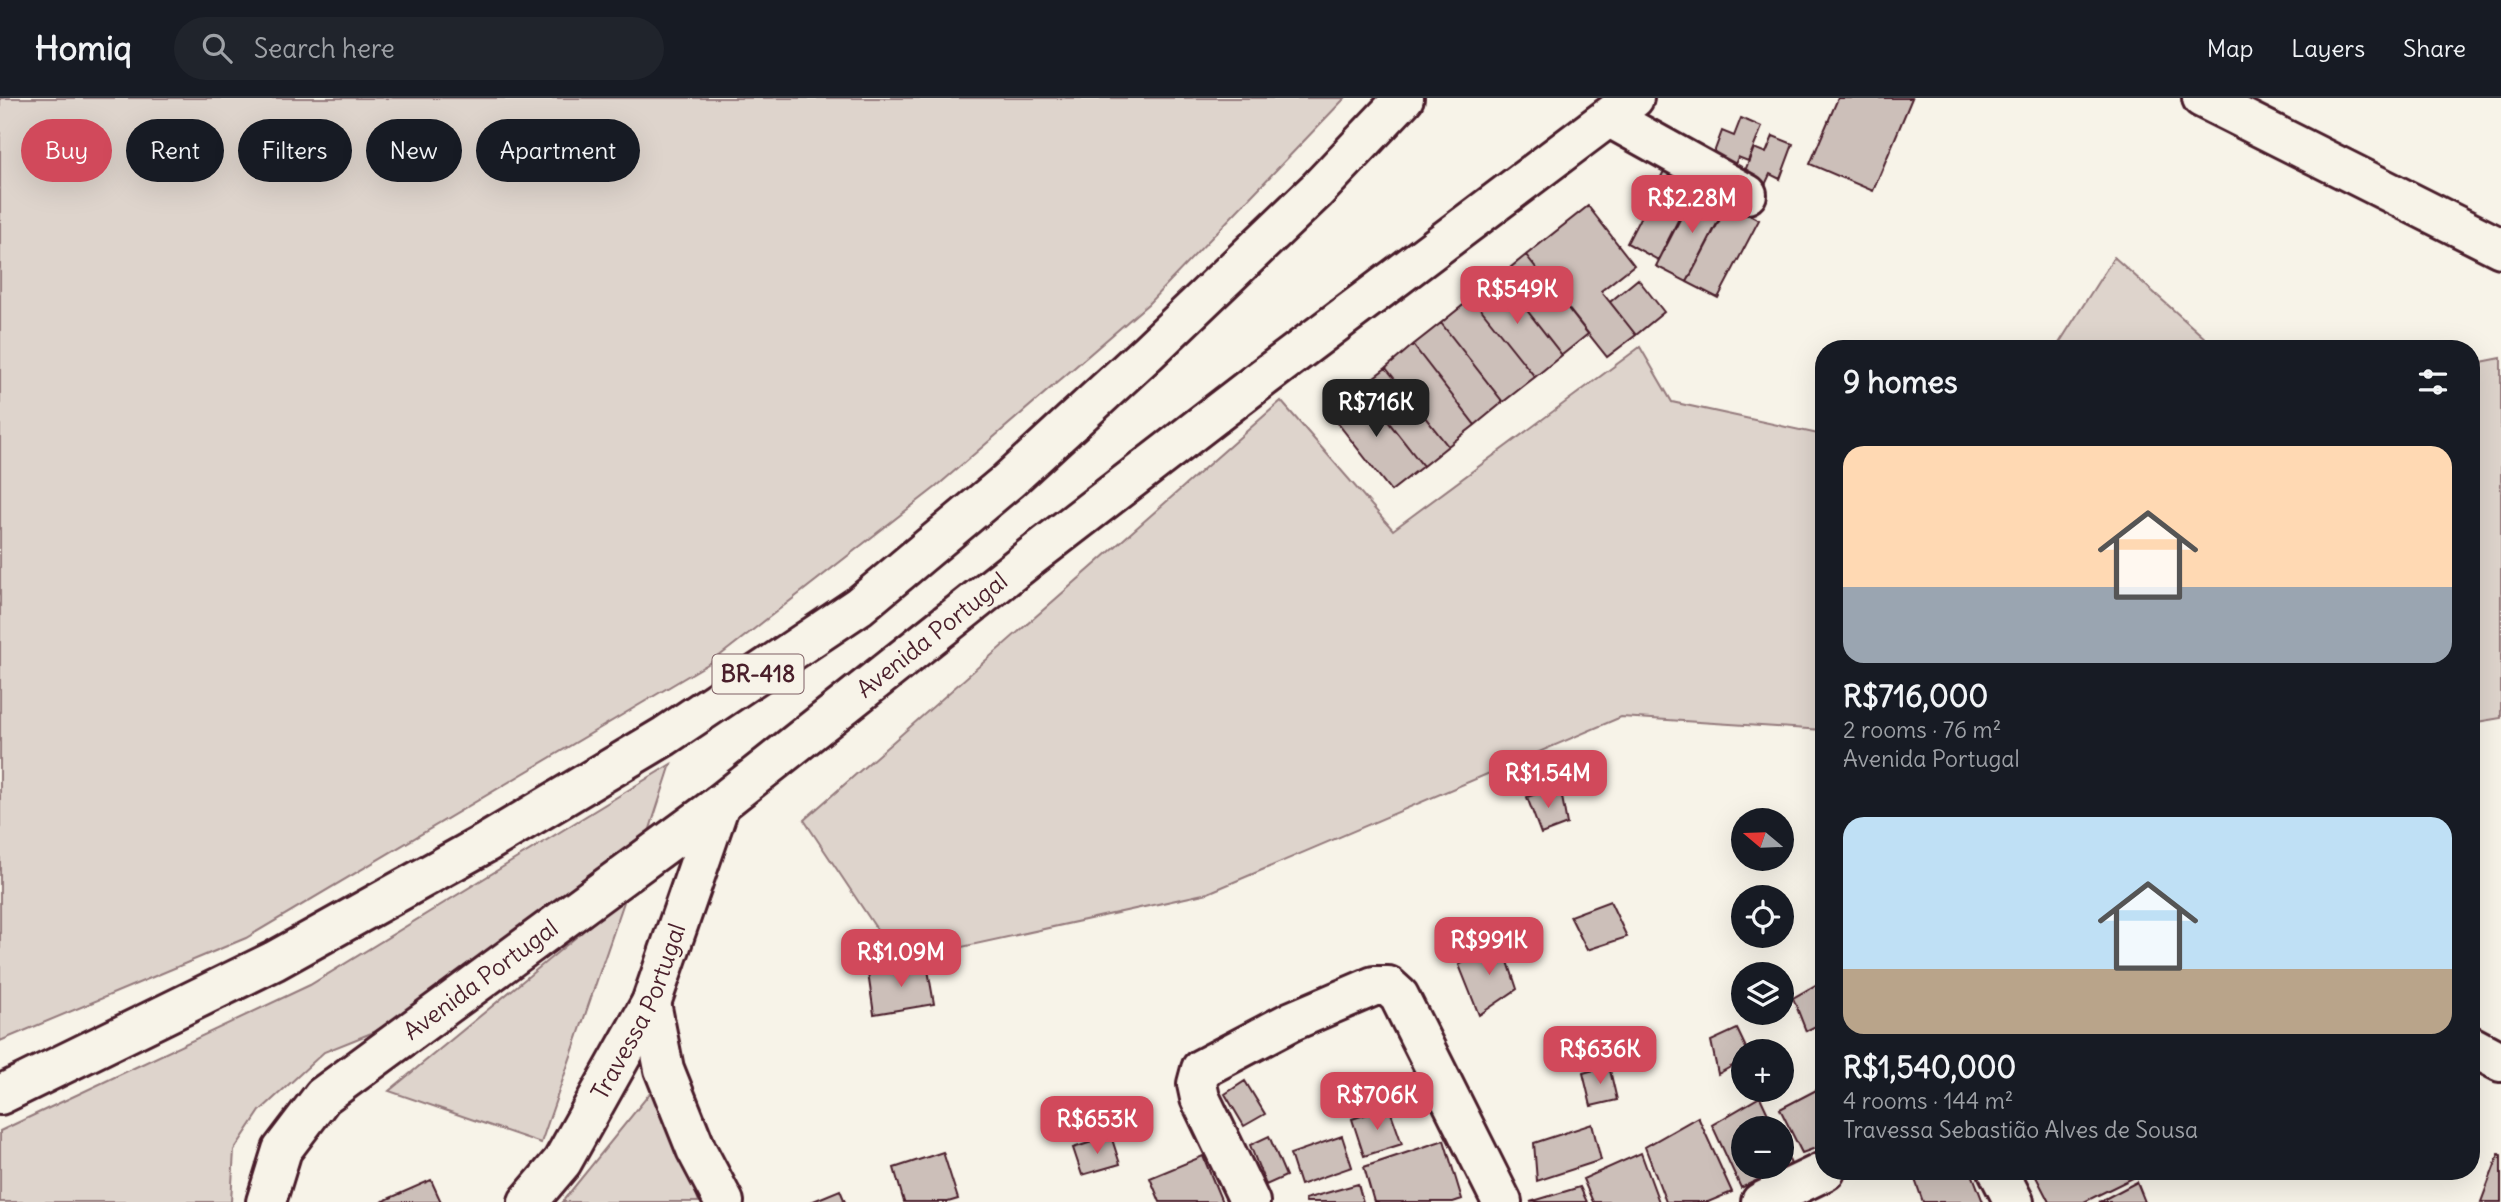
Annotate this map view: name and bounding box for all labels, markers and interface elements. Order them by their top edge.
search box [174,17,664,80]
text: Homiq [35,27,132,69]
icon: search [198,29,236,67]
text: Search here [254,32,395,65]
text: Map [2207,33,2253,63]
text: Layers [2291,33,2365,63]
text: Share [2403,33,2466,63]
chip: Buy [21,119,112,182]
chip: Rent [126,119,224,182]
chip: Filters [238,119,352,182]
chip: New [366,119,462,182]
chip: Apartment [476,119,640,182]
pin: R$2.28M [1627,176,1757,235]
text: R$2.28M [1647,183,1737,212]
pin: R$549K [1460,266,1574,326]
text: R$549K [1476,274,1558,303]
text: 9 homes [1843,363,1958,401]
icon: filters [2414,363,2452,401]
pin: R$716K [1319,380,1433,439]
text: R$716K [1338,387,1414,416]
icon: home [2085,492,2211,618]
street label: Avenida Portugal [850,565,1013,704]
road number: BR-418 [712,654,804,694]
text: R$716,000 [1843,677,1988,715]
text: 2 rooms · 76 m² [1843,715,2001,744]
text: Avenida Portugal [1843,744,2020,773]
pin: R$1.54M [1483,750,1613,810]
text: R$1.54M [1505,758,1591,787]
north arrow [1731,808,1794,872]
map controls [1731,808,1794,1179]
icon: home [2085,863,2211,989]
button: locate [1731,885,1794,948]
street label: Avenida Portugal [397,912,563,1046]
pin: R$991K [1432,918,1546,977]
street label: Travessa Portugal [584,919,691,1105]
text: R$991K [1450,925,1528,954]
pin: R$1.09M [836,930,966,989]
text: R$1.09M [857,937,945,966]
button: layers [1731,962,1794,1025]
pin: R$636K [1543,1026,1657,1086]
text: R$636K [1559,1034,1641,1063]
button: + [1731,1039,1794,1102]
text: R$1,540,000 [1843,1048,2016,1086]
pin: R$706K [1320,1072,1434,1132]
text: R$706K [1336,1080,1418,1109]
text: 4 rooms · 144 m² [1843,1086,2013,1115]
pin: R$653K [1040,1096,1154,1156]
text: R$653K [1056,1104,1138,1133]
text: Travessa Sebastião Alves de Sousa [1843,1115,2198,1144]
button: − [1731,1116,1794,1179]

